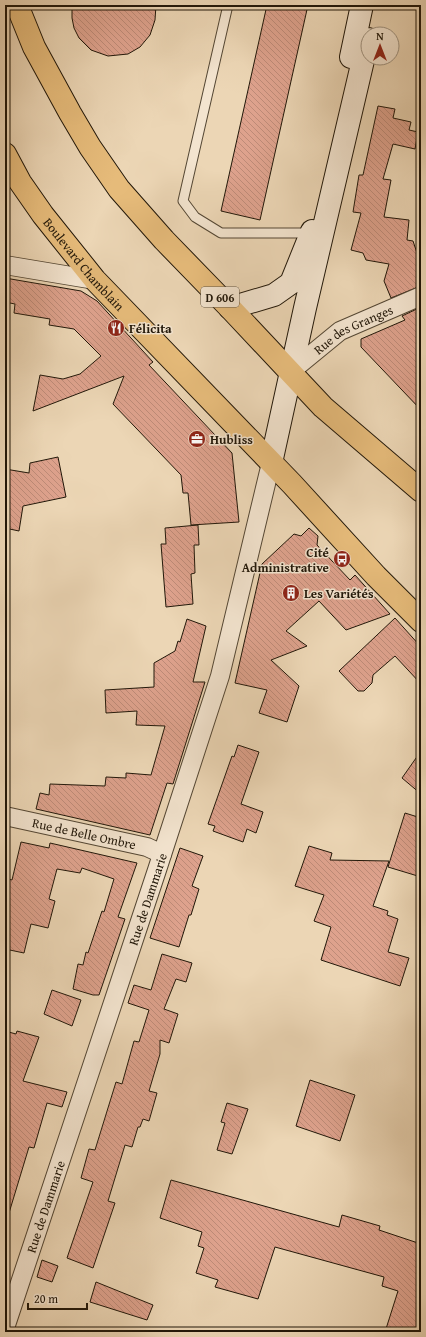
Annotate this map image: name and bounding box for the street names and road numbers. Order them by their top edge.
street label: Boulevard Chamblain [39,213,130,315]
road number: D 606 [201,287,239,307]
street label: Rue des Granges [309,300,396,359]
street label: Rue de Belle Ombre [30,813,138,854]
street label: Rue de Dammarie [123,850,171,948]
street label: Rue de Dammarie [21,1158,69,1255]

